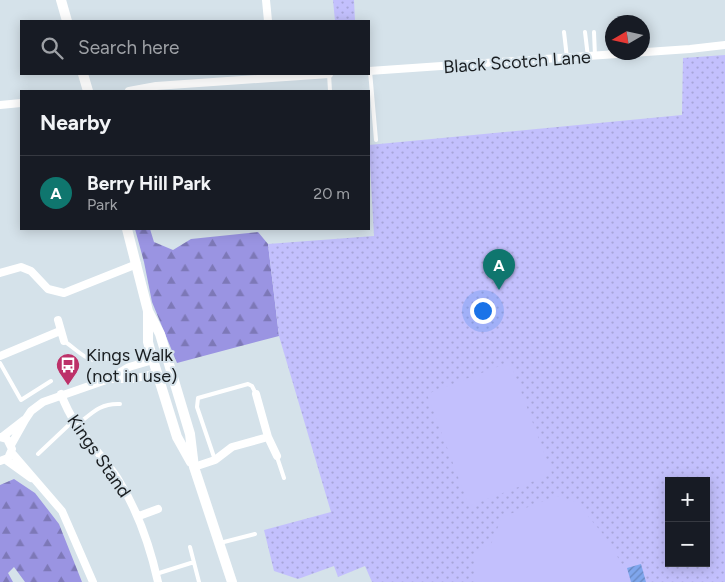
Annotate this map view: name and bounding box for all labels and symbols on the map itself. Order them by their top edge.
north arrow [605,15,650,60]
street label: Black Scotch Lane [443,46,592,78]
pin: A [483,249,515,290]
your location [470,298,496,324]
place label: Kings Walk (not in use) [86,344,177,387]
bus stop icon: Kings Walk (not in use) [55,352,81,386]
street label: Kings Stand [62,410,136,502]

